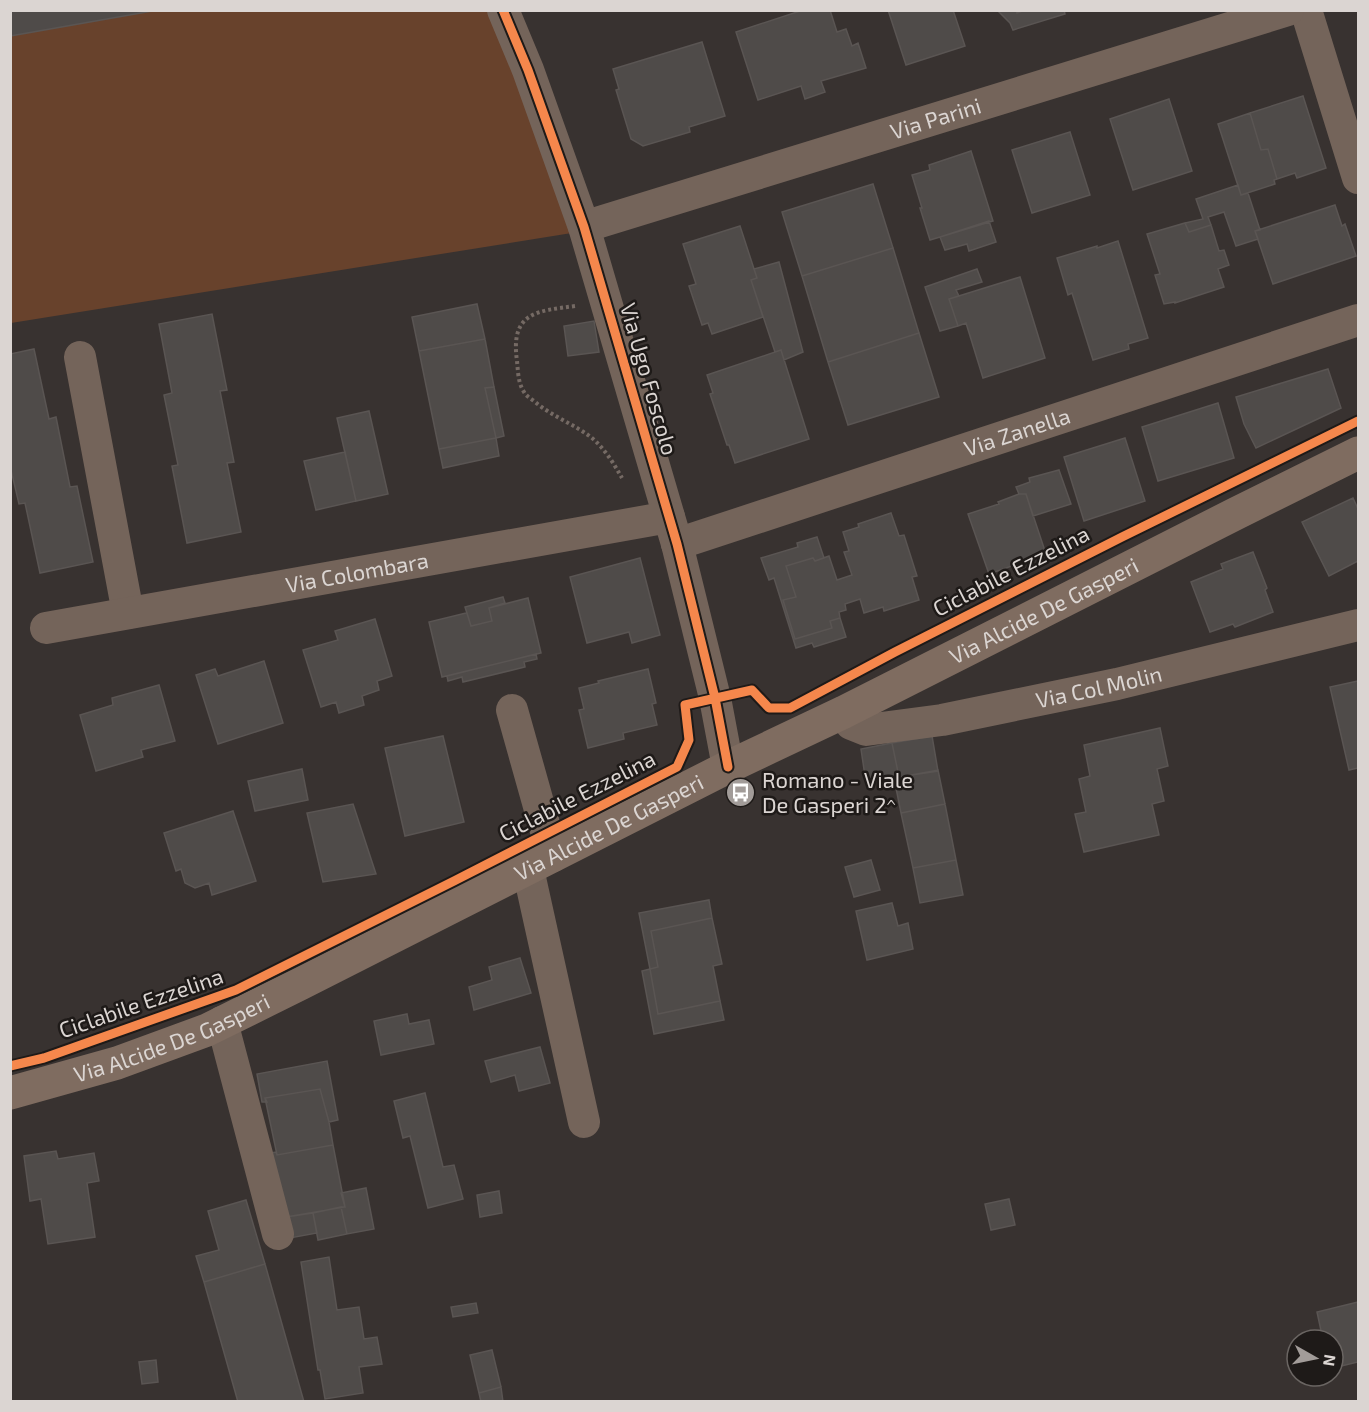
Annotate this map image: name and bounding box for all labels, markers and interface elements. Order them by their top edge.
street label: Via Parini [887,91,984,144]
street label: Via Ugo Foscolo [616,300,684,458]
street label: Via Zanella [960,402,1073,461]
street label: Ciclabile Ezzelina [928,519,1093,621]
street label: Via Colombara [283,546,430,597]
street label: Via Alcide De Gasperi [945,551,1142,669]
street label: Via Col Molin [1033,660,1164,712]
street label: Ciclabile Ezzelina [494,744,659,846]
place label: Romano - Viale De Gasperi 2^ [762,766,913,817]
street label: Via Alcide De Gasperi [510,768,707,885]
bus stop icon: Romano - Viale De Gasperi 2^ [725,777,757,809]
street label: Ciclabile Ezzelina [55,962,226,1042]
street label: Via Alcide De Gasperi [70,987,274,1087]
north arrow [1285,1328,1345,1388]
text: N [1320,1353,1341,1368]

